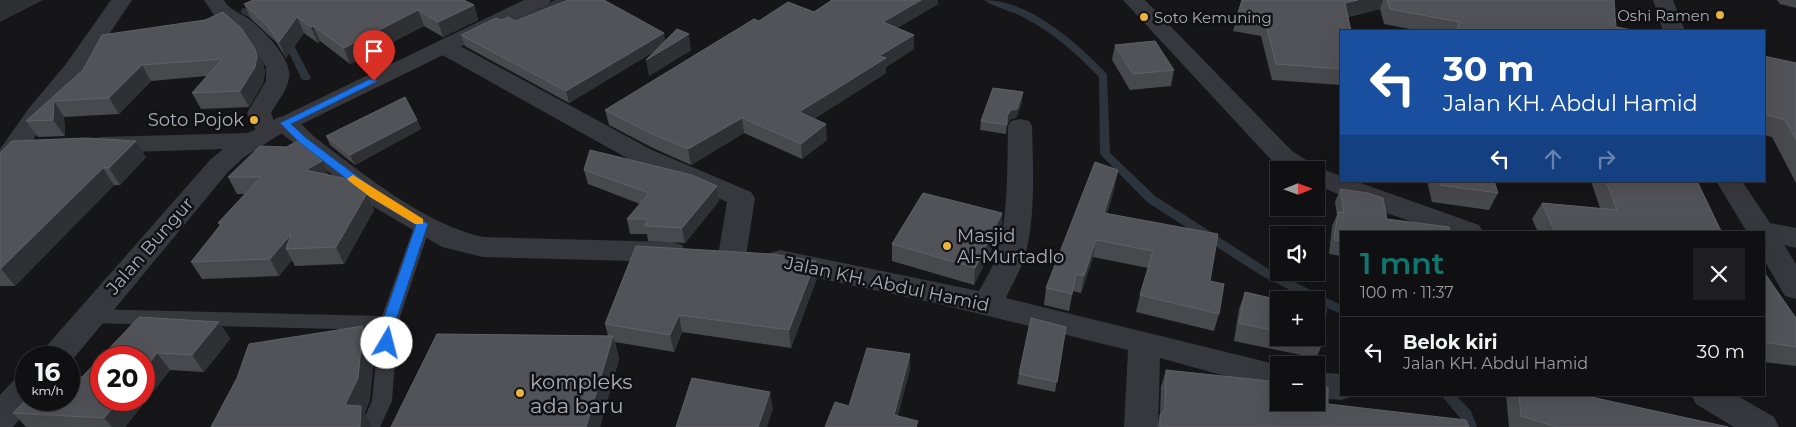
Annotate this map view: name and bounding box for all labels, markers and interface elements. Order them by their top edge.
place label: Oshi Ramen [1617,6,1710,25]
place label: Soto Kemuning [1154,8,1272,27]
marker: Oshi Ramen [1714,9,1726,21]
marker: Soto Kemuning [1138,11,1150,23]
pin [353,30,395,81]
icon: arrive [360,37,388,65]
text: 30 m [1443,47,1534,90]
icon: left [1360,50,1425,115]
text: Jalan KH. Abdul Hamid [1443,90,1698,117]
place label: Soto Pojok [148,109,244,131]
marker: Soto Pojok [248,114,260,126]
icon: left [1486,145,1514,173]
icon: ahead [1539,145,1567,173]
icon: right [1592,145,1620,173]
north arrow [1270,161,1325,216]
map controls [1270,161,1325,411]
street label: Jalan Bungur [101,193,198,300]
place label: Masjid Al-Murtadlo [957,225,1064,268]
button: sound [1270,226,1325,281]
marker: Masjid Al-Murtadlo [941,240,953,252]
text: 1 mnt [1360,245,1445,282]
button: close [1693,248,1745,300]
street label: Jalan KH. Abdul Hamid [782,251,991,316]
text: 100 m · 11:37 [1360,283,1454,302]
button: + [1270,291,1325,346]
position arrow [360,316,412,368]
text: Belok kiri [1403,331,1498,354]
icon: left [1360,338,1388,366]
text: 30 m [1697,340,1745,363]
speed limit sign: 20 [90,346,155,411]
text: Jalan KH. Abdul Hamid [1403,354,1588,373]
button: − [1270,356,1325,411]
text: 16 [35,357,60,387]
place label: kompleks ada baru [530,369,633,418]
text: km/h [31,383,64,398]
marker: kompleks ada baru [514,387,526,399]

